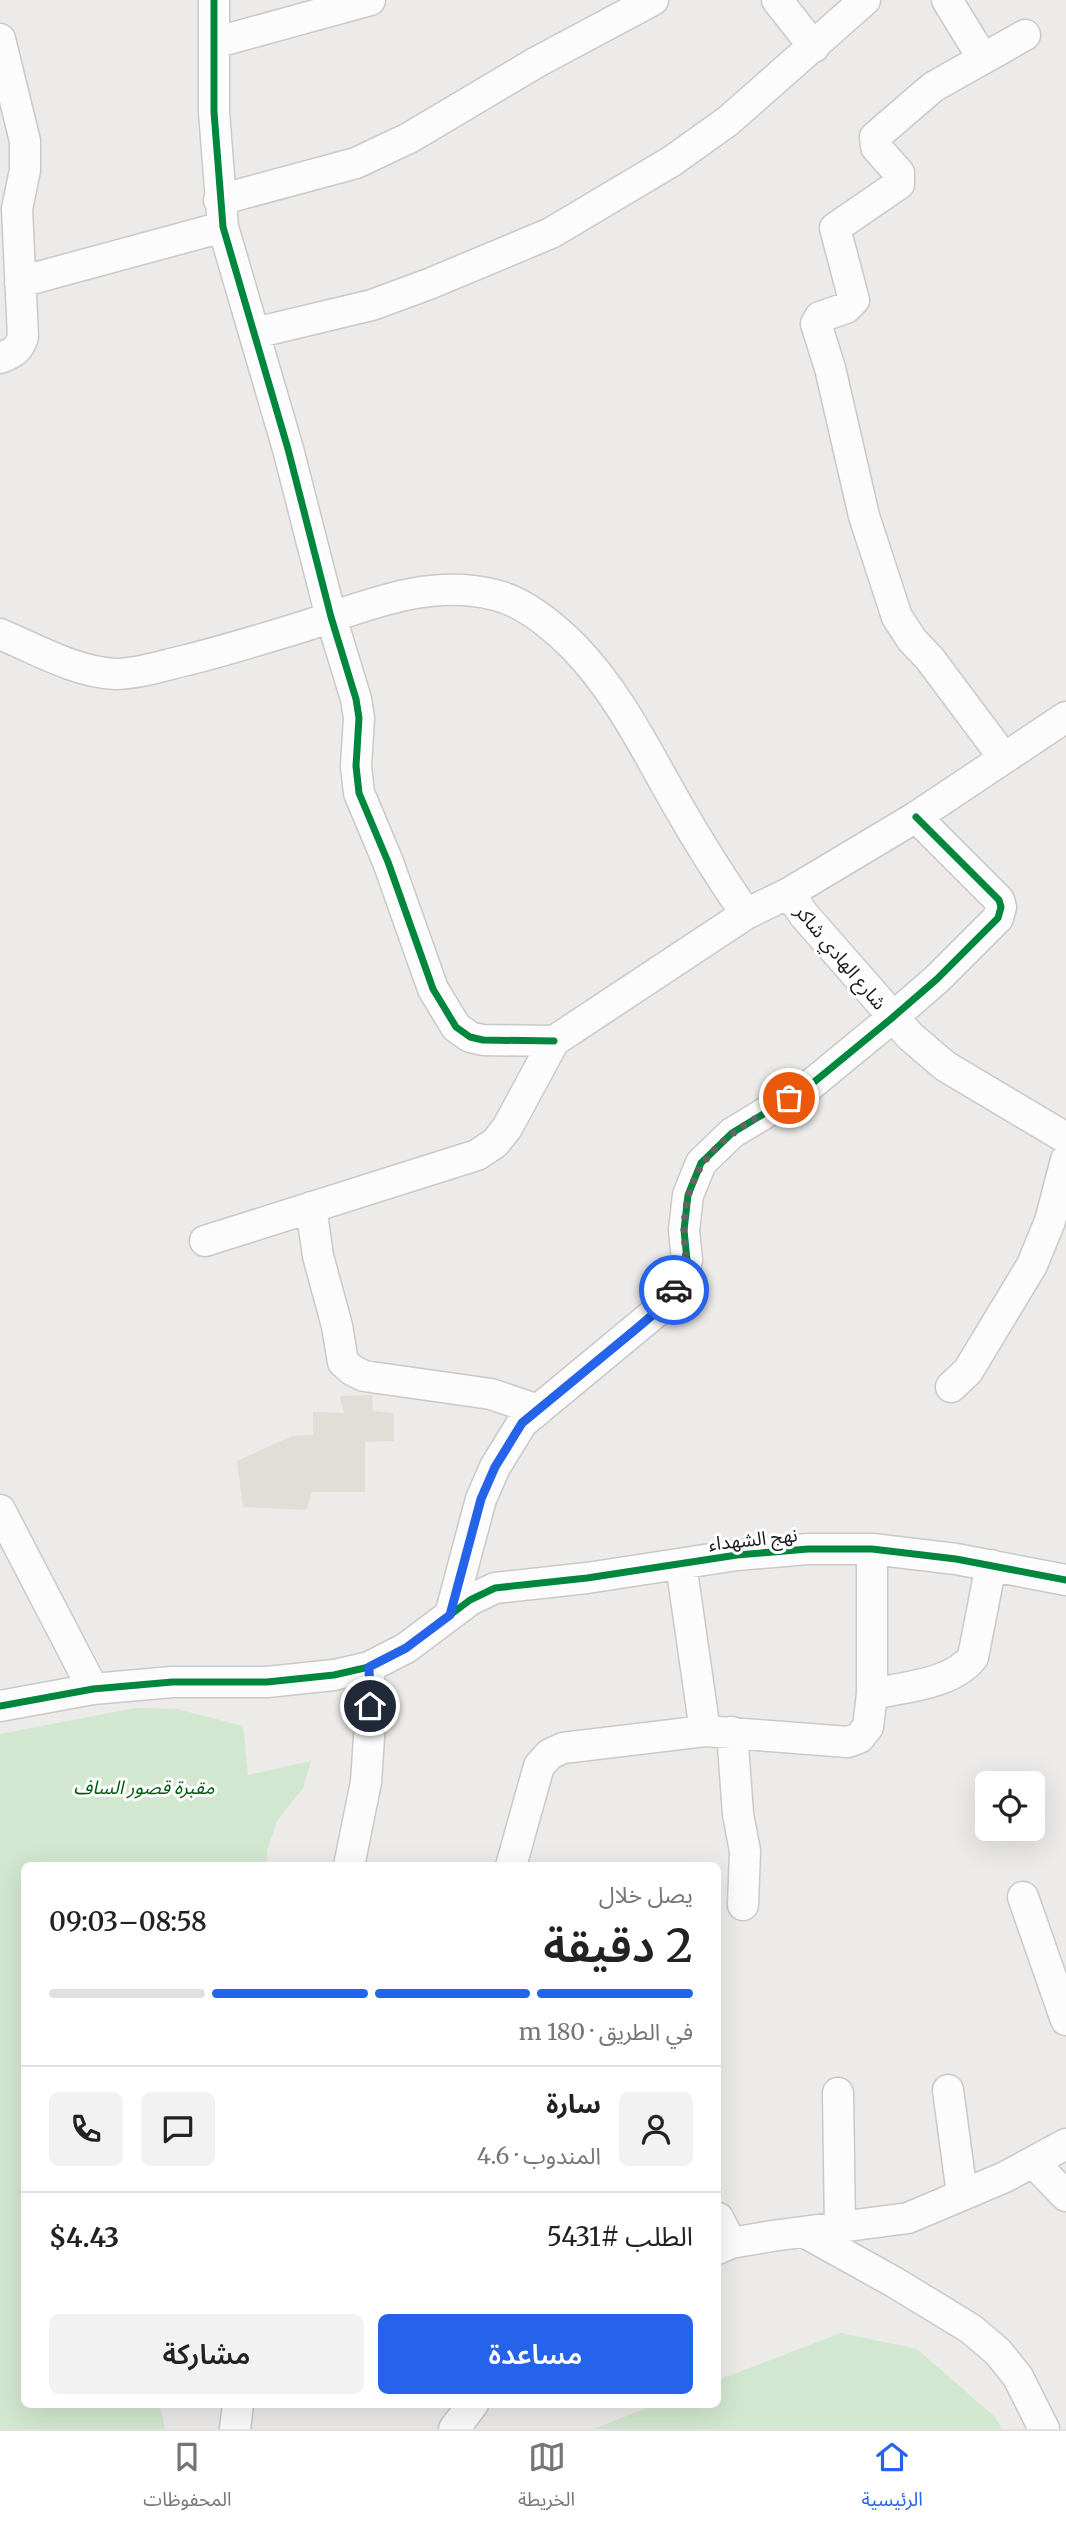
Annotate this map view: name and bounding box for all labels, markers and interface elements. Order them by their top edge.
street label: شارع الهادي شاكر [787,899,892,1017]
pin [759,1068,819,1128]
icon: bag [770,1079,808,1117]
courier [639,1255,709,1325]
icon: car [655,1271,693,1309]
street label: نهج الشهداء [707,1522,799,1559]
pin [340,1676,400,1736]
icon: home [351,1687,389,1725]
map controls [975,1771,1045,1841]
button: locate [975,1771,1045,1841]
park label: مقبرة قصور الساف [74,1775,215,1799]
text: يصل خلال [599,1880,693,1909]
text: 08:58–09:03 [49,1905,207,1938]
text: 2 دقيقة [543,1917,693,1975]
text: في الطريق · 180 m [519,2017,693,2046]
text: سارة [546,2087,601,2120]
button: phone [49,2092,123,2166]
button: chat [141,2092,215,2166]
button: person [619,2092,693,2166]
text: المندوب · 4.6 [477,2141,601,2170]
text: الطلب #5431 [547,2220,693,2253]
text: $4.43 [49,2221,119,2254]
button: مشاركة [49,2314,364,2394]
button: مساعدة [378,2314,693,2394]
tab: المحفوظات [143,2438,231,2520]
tab: الخريطة [518,2438,575,2520]
tab: الرئيسية [862,2438,923,2520]

